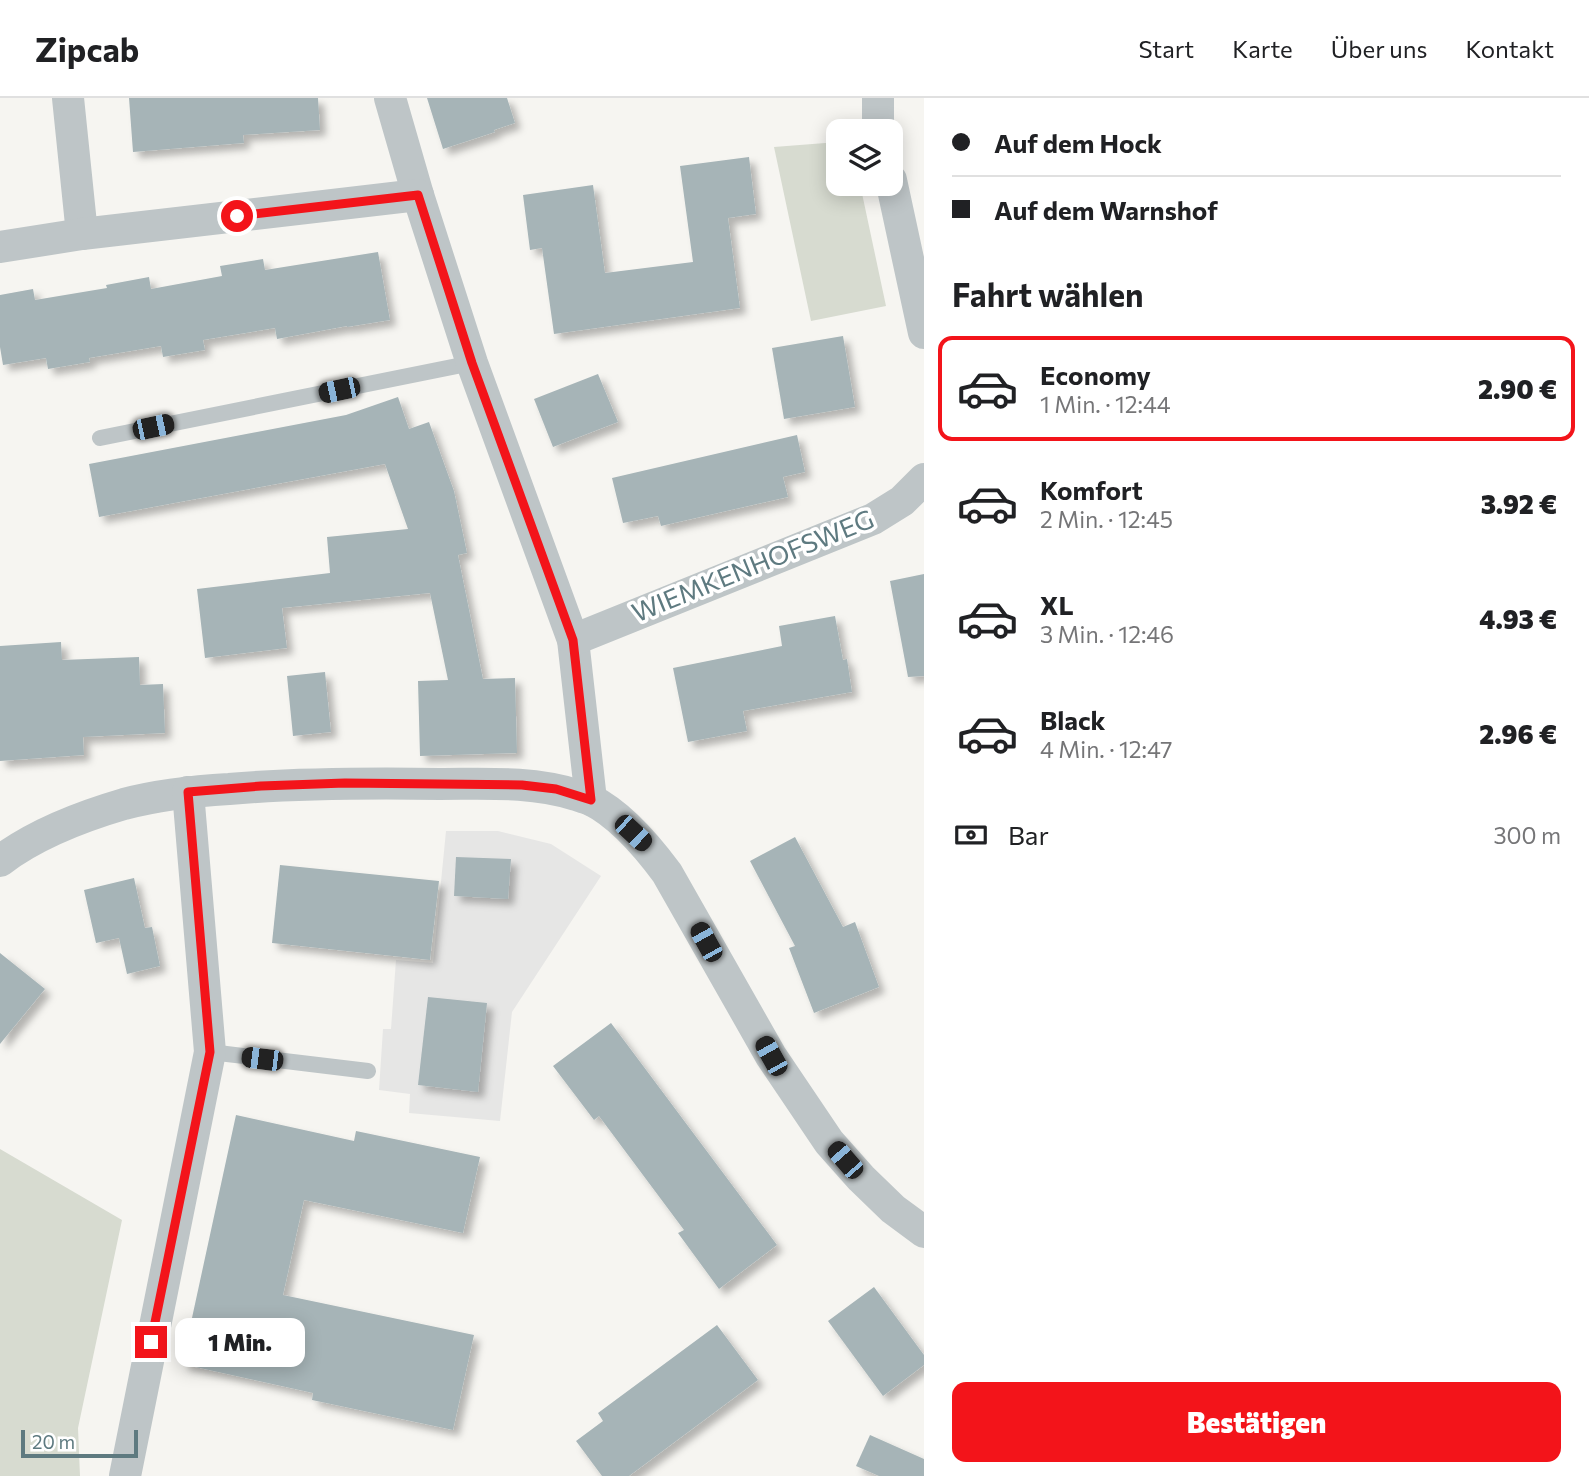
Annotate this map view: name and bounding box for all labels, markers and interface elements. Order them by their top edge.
text: Zipcab [35,28,139,69]
text: Start [1139,34,1194,63]
text: Karte [1232,34,1293,63]
text: Über uns [1331,34,1427,63]
text: Kontakt [1465,34,1554,63]
map controls [826,119,903,196]
button: layers [826,119,903,196]
text: Auf dem Hock [994,127,1162,158]
text: Auf dem Warnshof [994,194,1218,225]
route start [221,200,253,232]
text: Fahrt wählen [952,274,1144,314]
icon: car [956,357,1019,420]
text: Economy [1040,359,1151,390]
text: 2.90 € [1478,373,1557,404]
car [317,375,362,405]
text: 1 Min. · 12:44 [1040,390,1171,418]
car [131,412,176,442]
icon: car [956,472,1019,535]
text: Komfort [1040,474,1143,505]
text: 3.92 € [1481,488,1557,519]
street label: WIEMKENHOFSWEG [627,502,878,627]
text: 2 Min. · 12:45 [1040,505,1173,533]
icon: car [956,587,1019,650]
text: XL [1040,589,1074,620]
text: 4.93 € [1479,603,1557,634]
text: 3 Min. · 12:46 [1040,620,1174,648]
icon: car [956,702,1019,765]
text: Black [1040,704,1106,735]
text: 2.96 € [1479,718,1557,749]
text: 4 Min. · 12:47 [1040,735,1172,763]
car [611,811,656,855]
icon: cash [952,816,990,854]
text: Bar [1008,819,1049,850]
text: 300 m [1493,821,1561,849]
car [687,919,726,965]
car [752,1033,791,1079]
car [240,1046,285,1072]
car [824,1137,867,1183]
callout: 1 Min. [176,1318,305,1366]
route end [135,1326,167,1358]
text: 1 Min. [208,1328,272,1356]
button: Bestätigen [952,1382,1561,1462]
scale bar [21,1427,138,1459]
text: 20 m [32,1430,75,1453]

